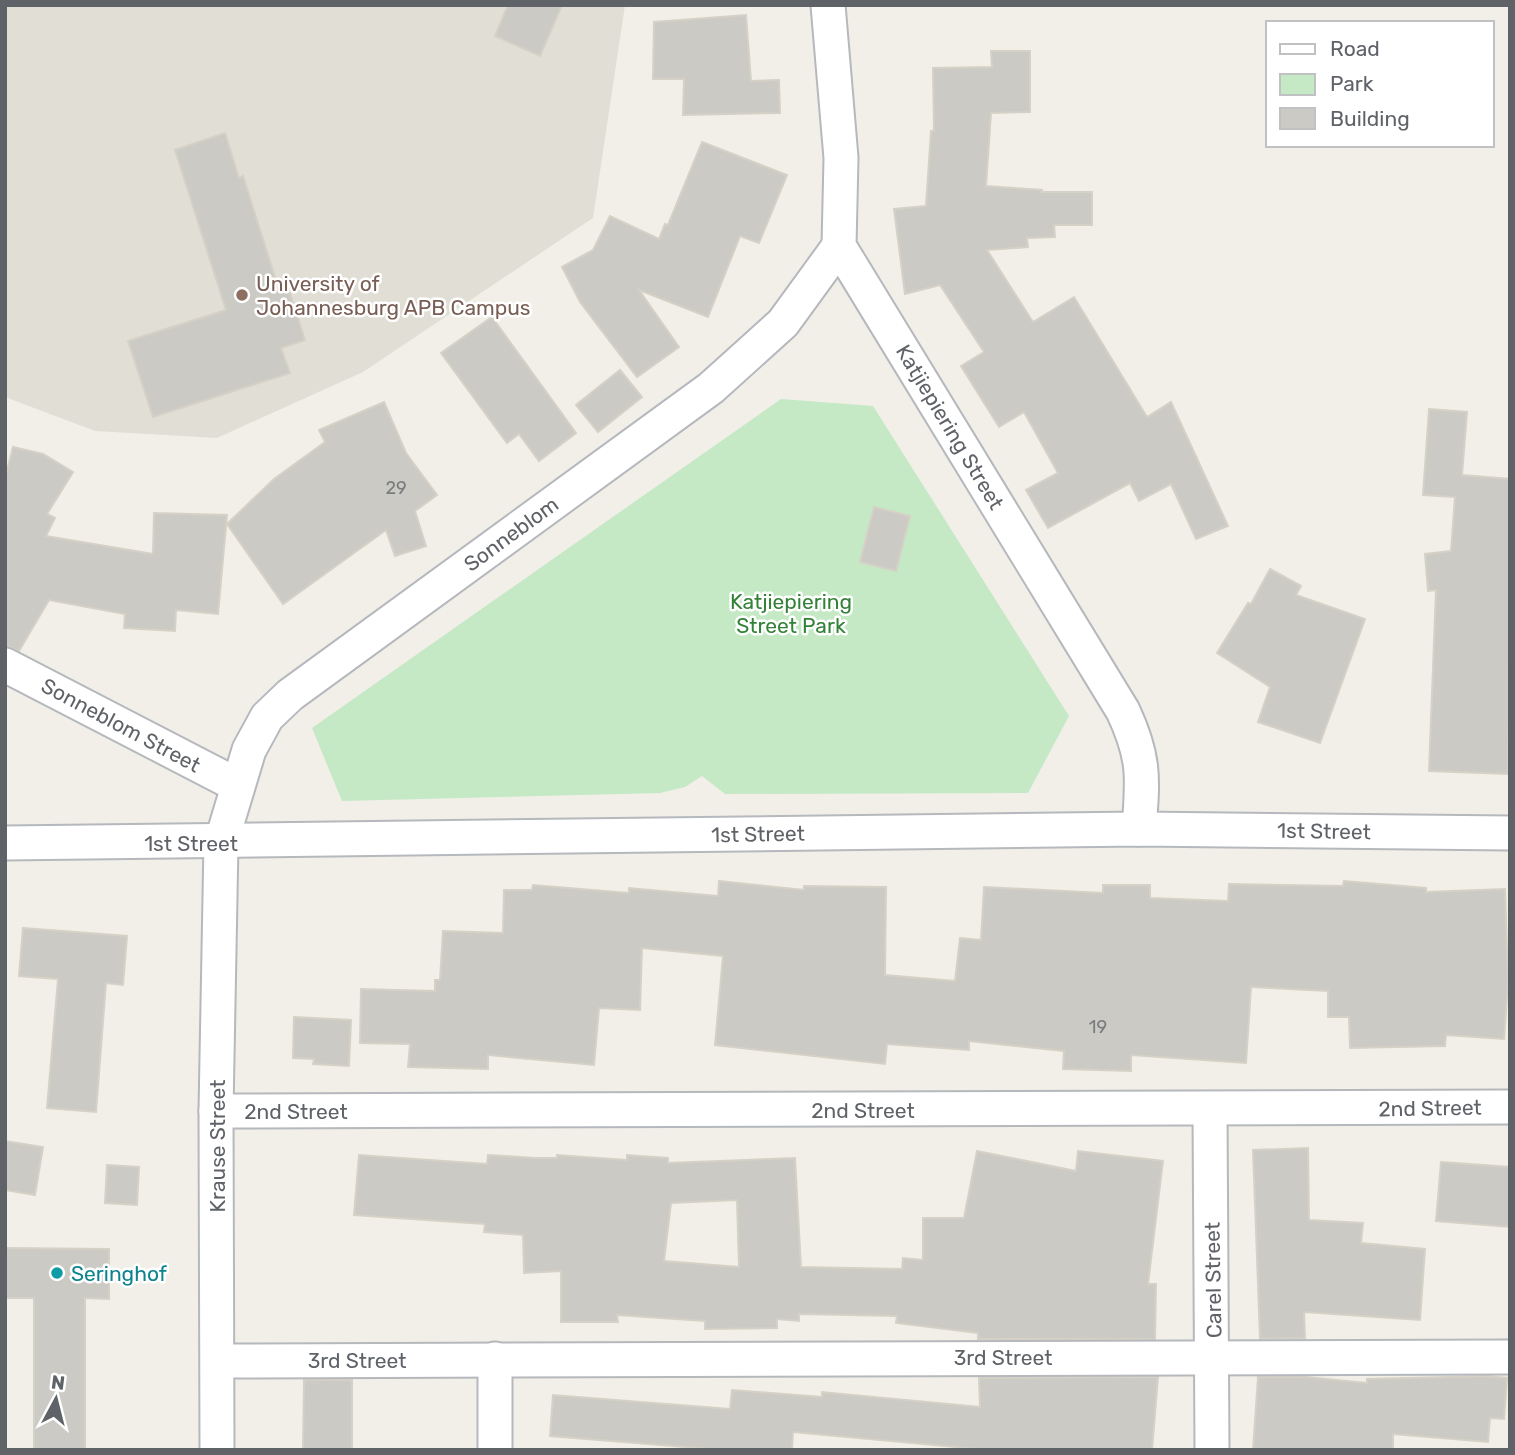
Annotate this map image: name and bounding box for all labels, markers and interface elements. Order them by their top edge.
legend [1266,21,1494,147]
text: Road [1330,36,1380,61]
text: Park [1330,71,1374,96]
text: Building [1330,106,1410,131]
place label: University of Johannesburg APB Campus [256,271,531,320]
marker: University of Johannesburg APB Campus [234,287,250,303]
street label: Katjiepiering Street [891,340,1009,514]
house number: 29 [385,477,407,499]
street label: Sonneblom [459,491,563,577]
park label: Katjiepiering Street Park [730,589,852,638]
street label: Sonneblom Street [37,673,205,777]
street label: 1st Street [1277,818,1371,844]
street label: 1st Street [711,821,805,847]
street label: 1st Street [144,831,238,856]
house number: 19 [1089,1016,1107,1038]
street label: Krause Street [205,1080,230,1213]
street label: 2nd Street [1378,1095,1482,1121]
street label: 2nd Street [811,1098,915,1123]
street label: 2nd Street [244,1099,348,1124]
street label: Carel Street [1199,1222,1227,1338]
place label: Seringhof [71,1261,167,1286]
marker: Seringhof [49,1265,65,1281]
street label: 3rd Street [954,1345,1052,1370]
street label: 3rd Street [308,1348,406,1373]
north arrow [21,1364,91,1434]
text: N [50,1370,66,1395]

